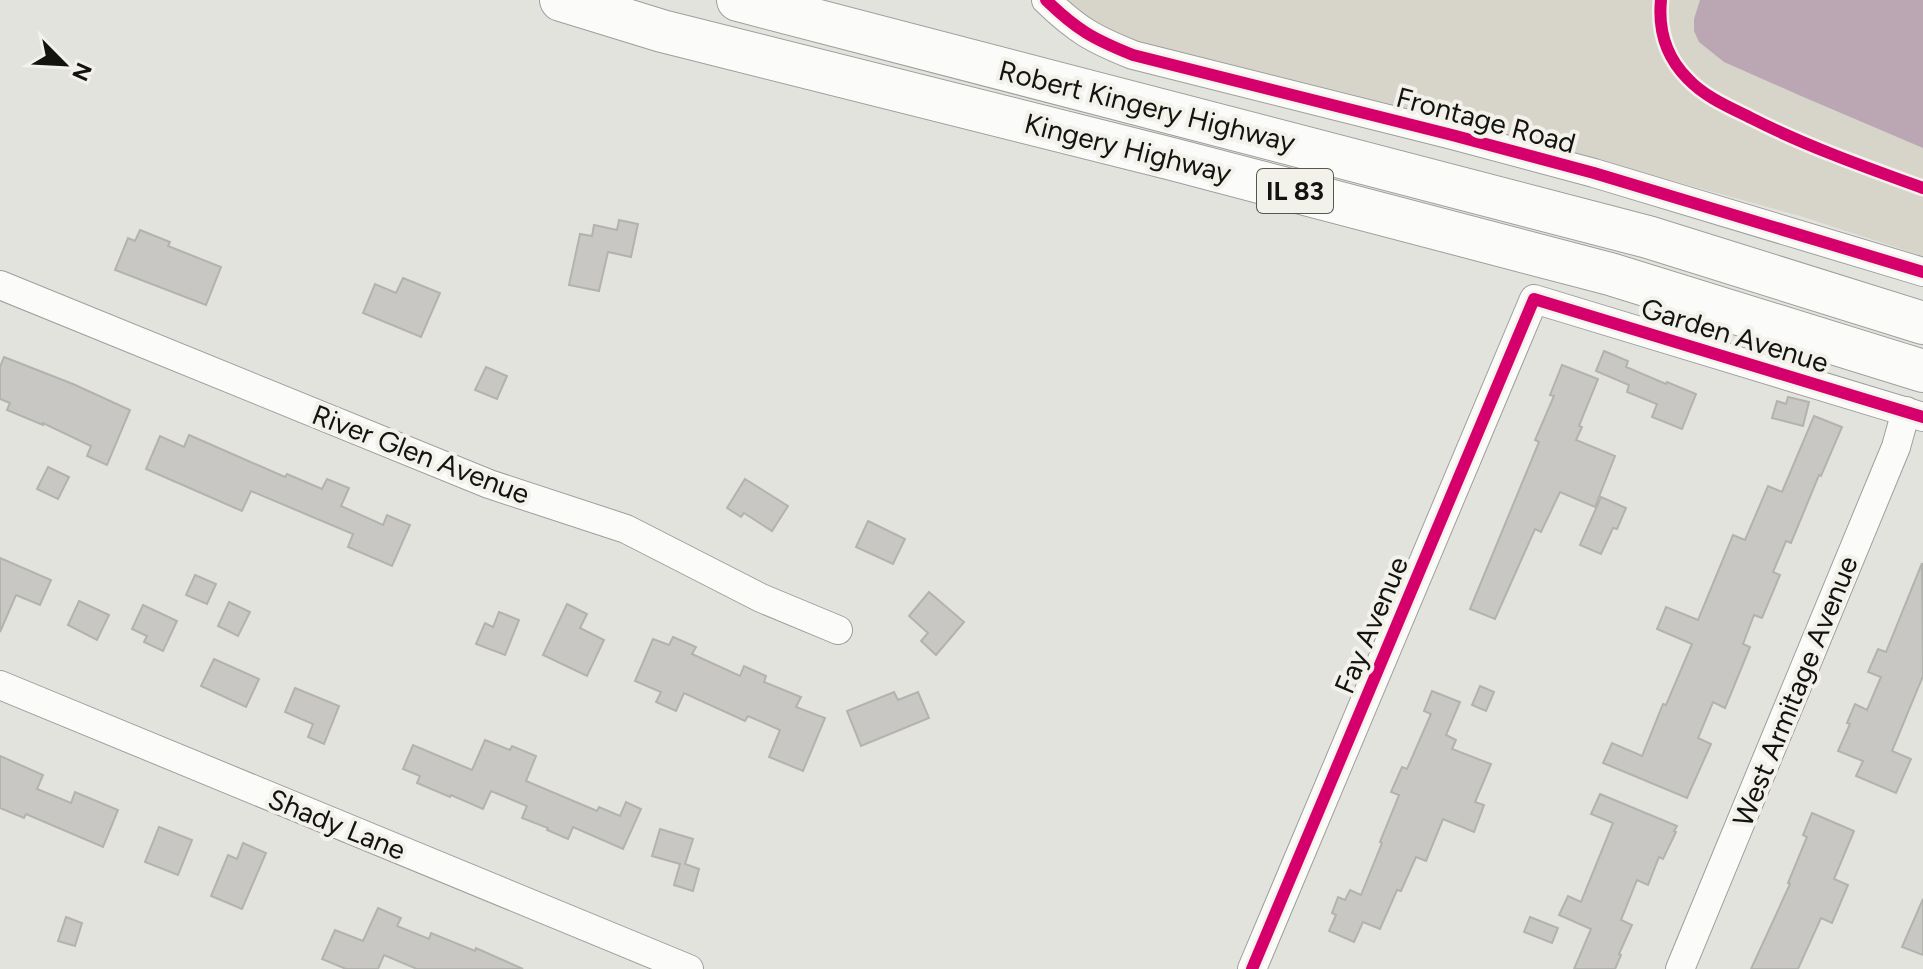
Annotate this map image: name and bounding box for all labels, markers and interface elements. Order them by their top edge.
north arrow [24,24,104,104]
street label: Robert Kingery Highway [995,53,1299,159]
text: N [66,59,98,85]
street label: Frontage Road [1393,80,1579,160]
street label: Kingery Highway [1021,106,1235,190]
road number: IL 83 [1257,169,1333,213]
street label: Garden Avenue [1637,290,1833,380]
street label: River Glen Avenue [308,397,534,511]
street label: Fay Avenue [1327,551,1415,699]
street label: West Armitage Avenue [1725,551,1865,831]
street label: Shady Lane [263,781,411,867]

